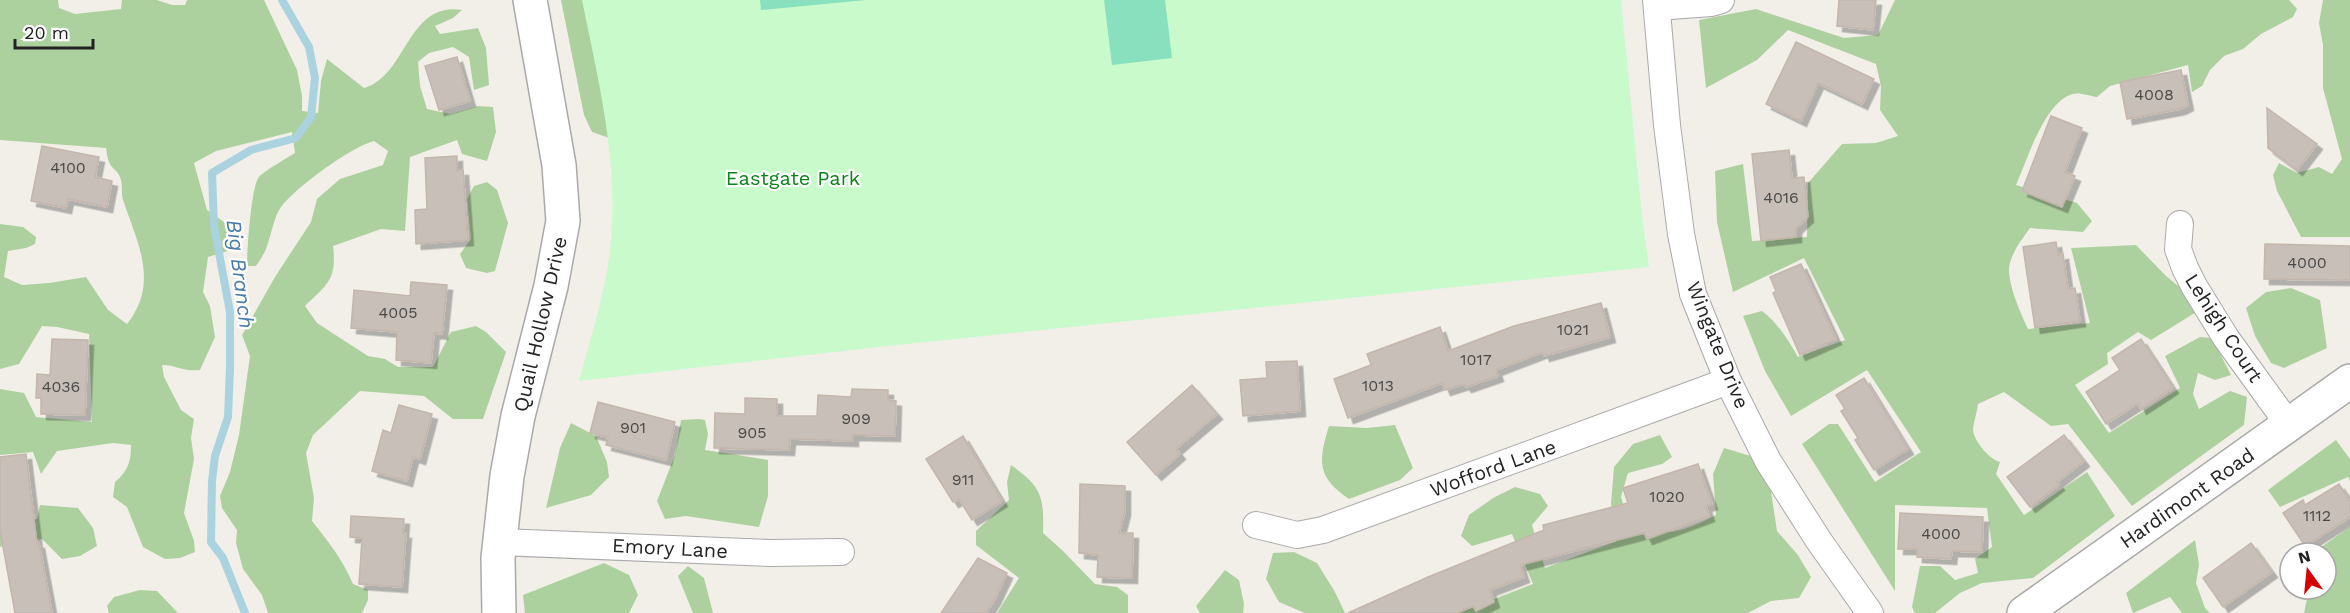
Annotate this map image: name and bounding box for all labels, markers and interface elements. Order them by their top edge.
scale bar [15,12,93,50]
text: 20 m [24,22,69,43]
house number: 4008 [2134,85,2174,104]
house number: 4100 [50,158,86,177]
park label: Eastgate Park [726,166,860,190]
house number: 4016 [1763,188,1799,207]
water label: Big Branch [221,218,260,330]
street label: Quail Hollow Drive [508,234,572,414]
house number: 4000 [2287,253,2327,272]
street label: Lehigh Court [2180,269,2268,387]
street label: Wingate Drive [1682,278,1754,412]
house number: 4005 [379,303,418,322]
house number: 1021 [1557,320,1589,339]
house number: 1017 [1460,350,1492,369]
house number: 1013 [1362,376,1394,395]
house number: 4036 [42,377,80,396]
house number: 909 [841,409,871,428]
house number: 901 [620,418,646,437]
house number: 905 [737,423,767,442]
street label: Wofford Lane [1427,434,1559,502]
street label: Hardimont Road [2115,443,2259,553]
house number: 911 [952,470,974,489]
house number: 1020 [1649,487,1685,506]
house number: 1112 [2303,506,2331,525]
house number: 4000 [1921,524,1961,543]
street label: Emory Lane [612,533,728,563]
north arrow [2278,541,2338,601]
text: N [2296,546,2312,568]

